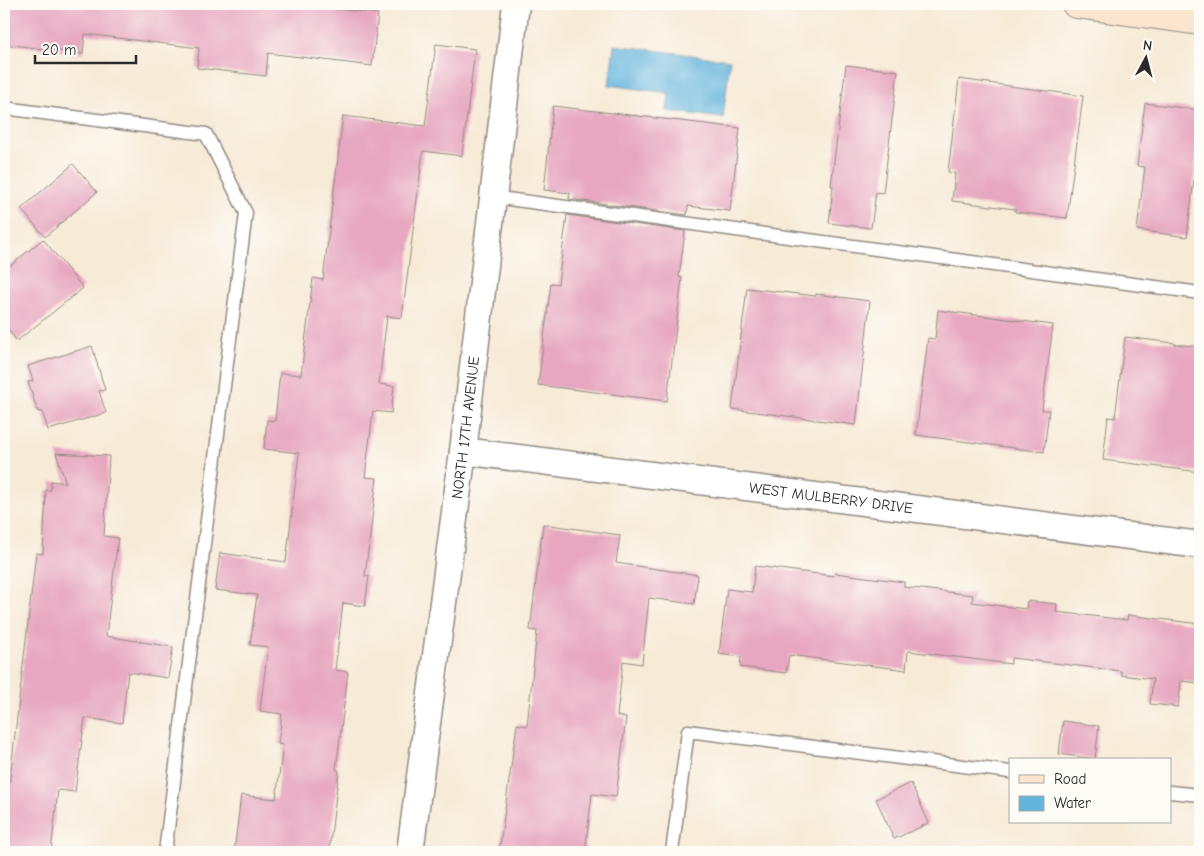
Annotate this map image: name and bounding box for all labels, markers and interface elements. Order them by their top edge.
scale bar [35,32,136,64]
north arrow [1122,32,1172,82]
text: N [1142,37,1153,55]
text: 20 m [42,41,76,59]
street label: NORTH 17TH AVENUE [448,355,483,500]
street label: WEST MULBERRY DRIVE [748,479,914,517]
legend [1009,758,1172,824]
text: Road [1054,770,1086,788]
text: Water [1054,794,1091,812]

